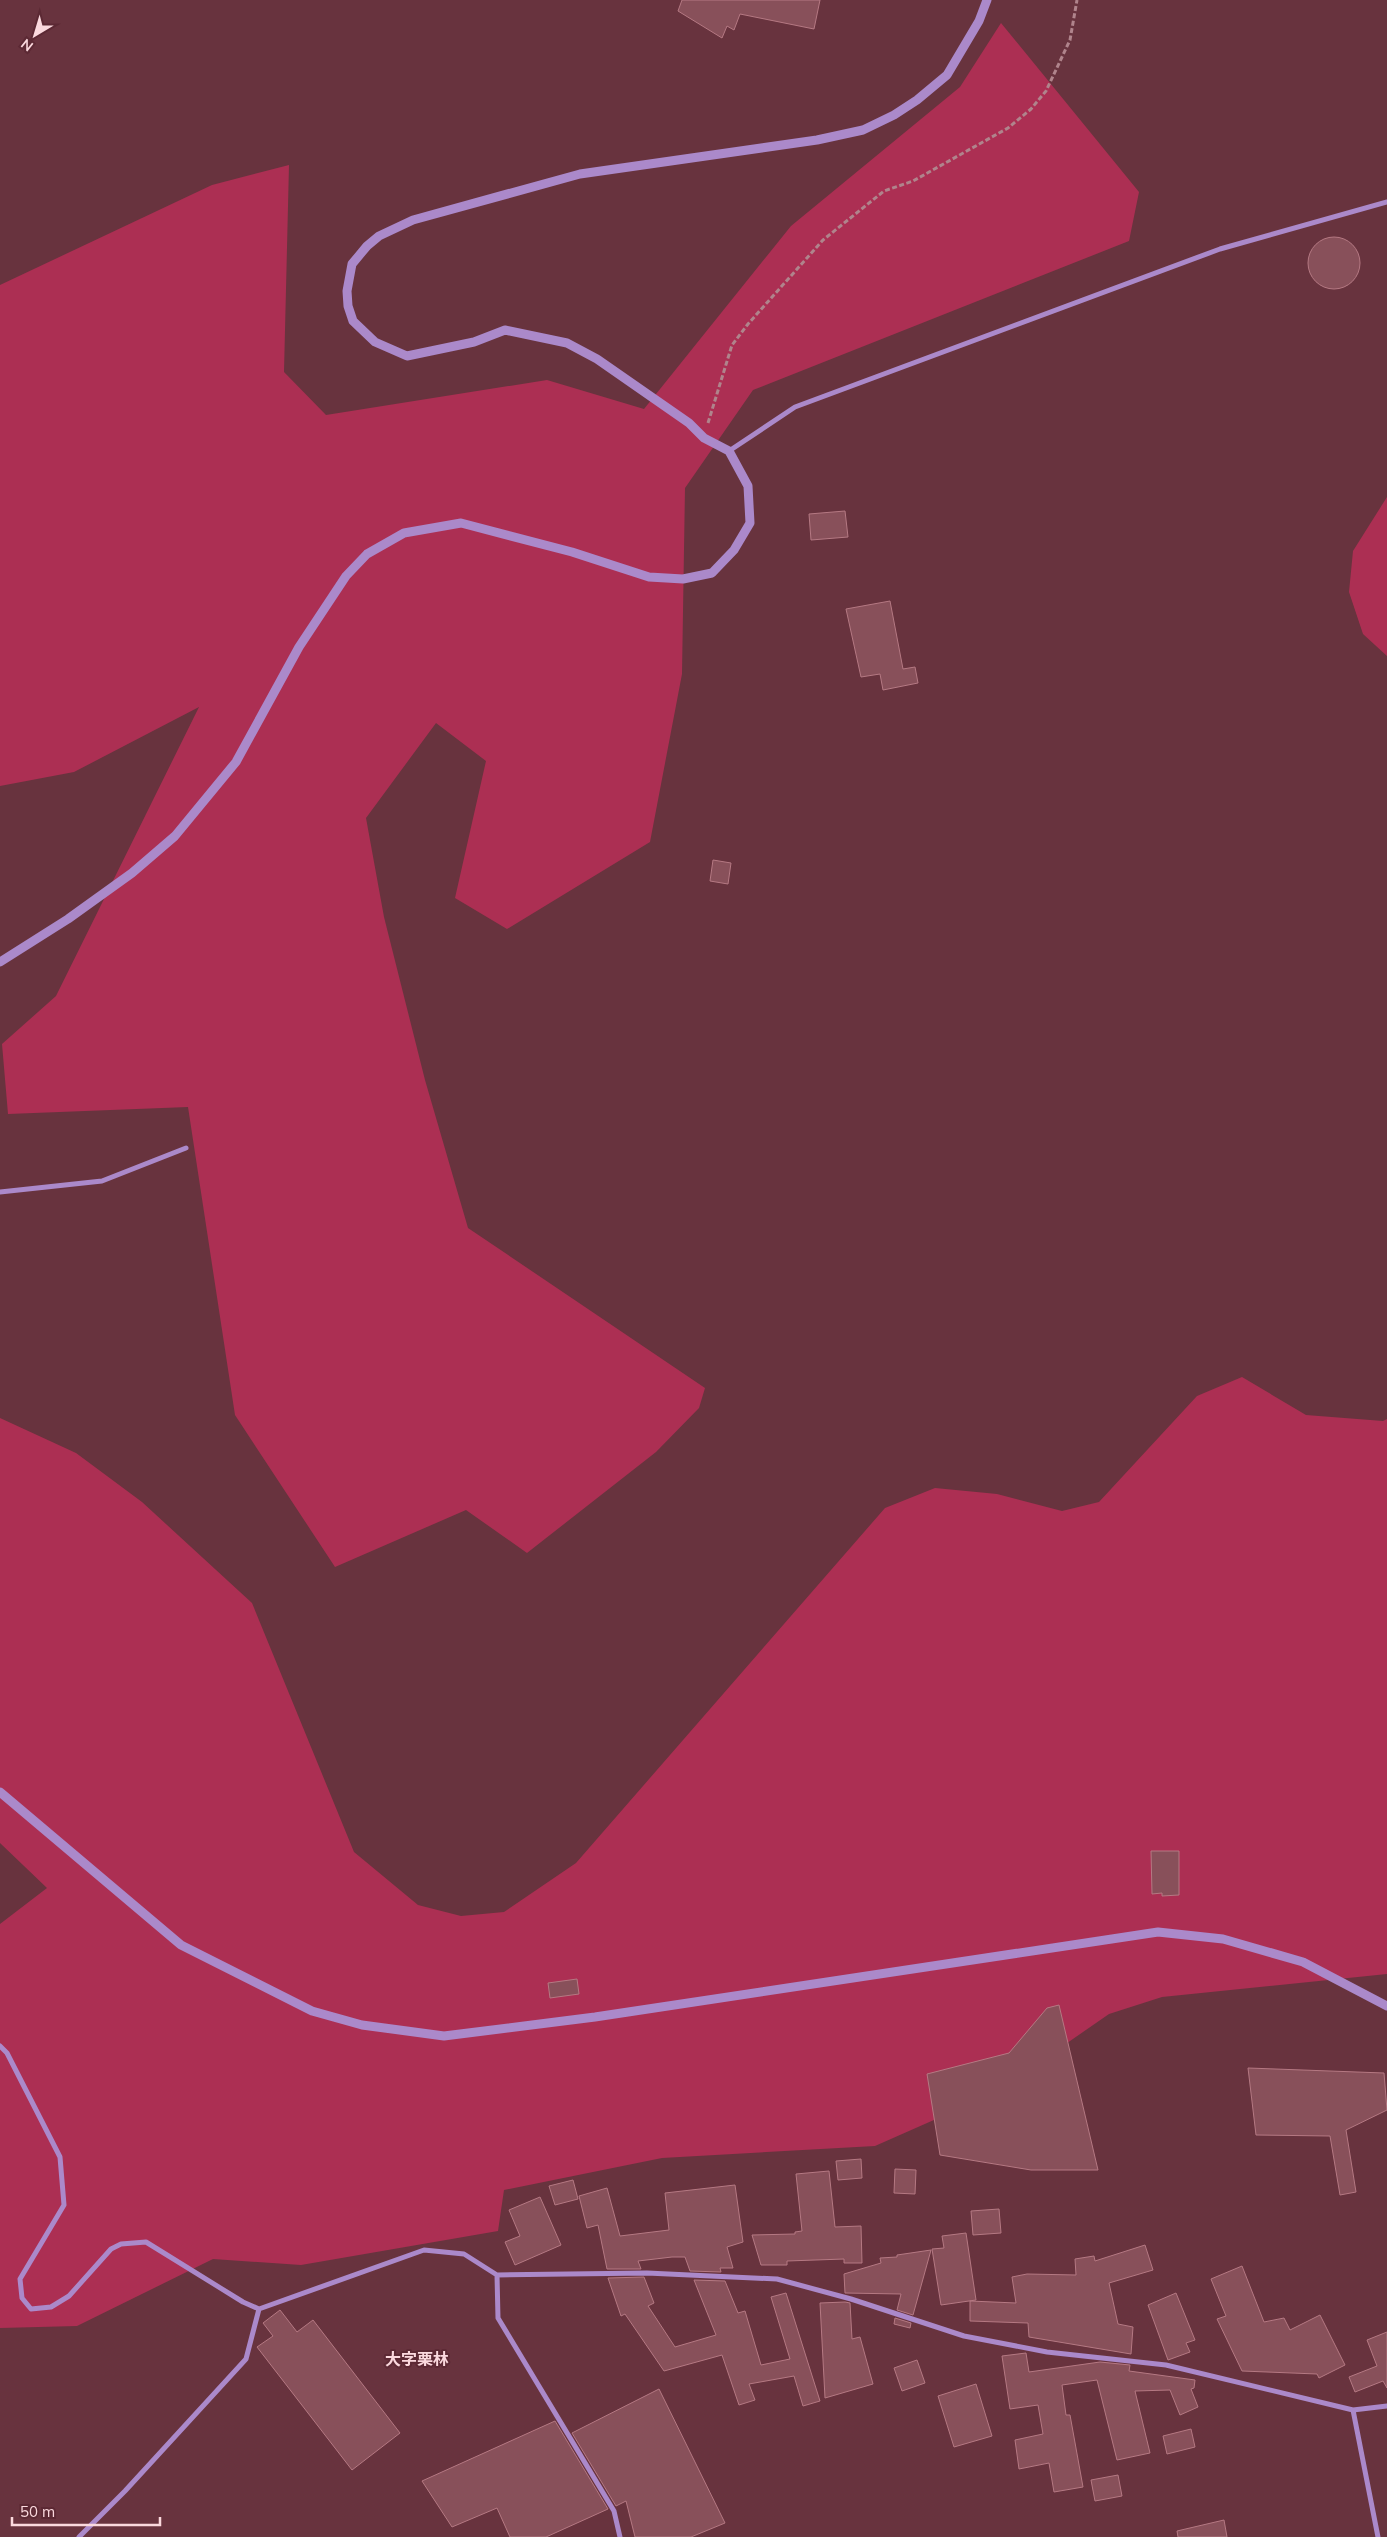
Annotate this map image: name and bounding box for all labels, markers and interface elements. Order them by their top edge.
north arrow [10,10,60,60]
text: N [17,35,37,56]
district label: 大字栗林 [385,2349,449,2369]
scale bar [12,2494,160,2526]
text: 50 m [20,2502,55,2521]

